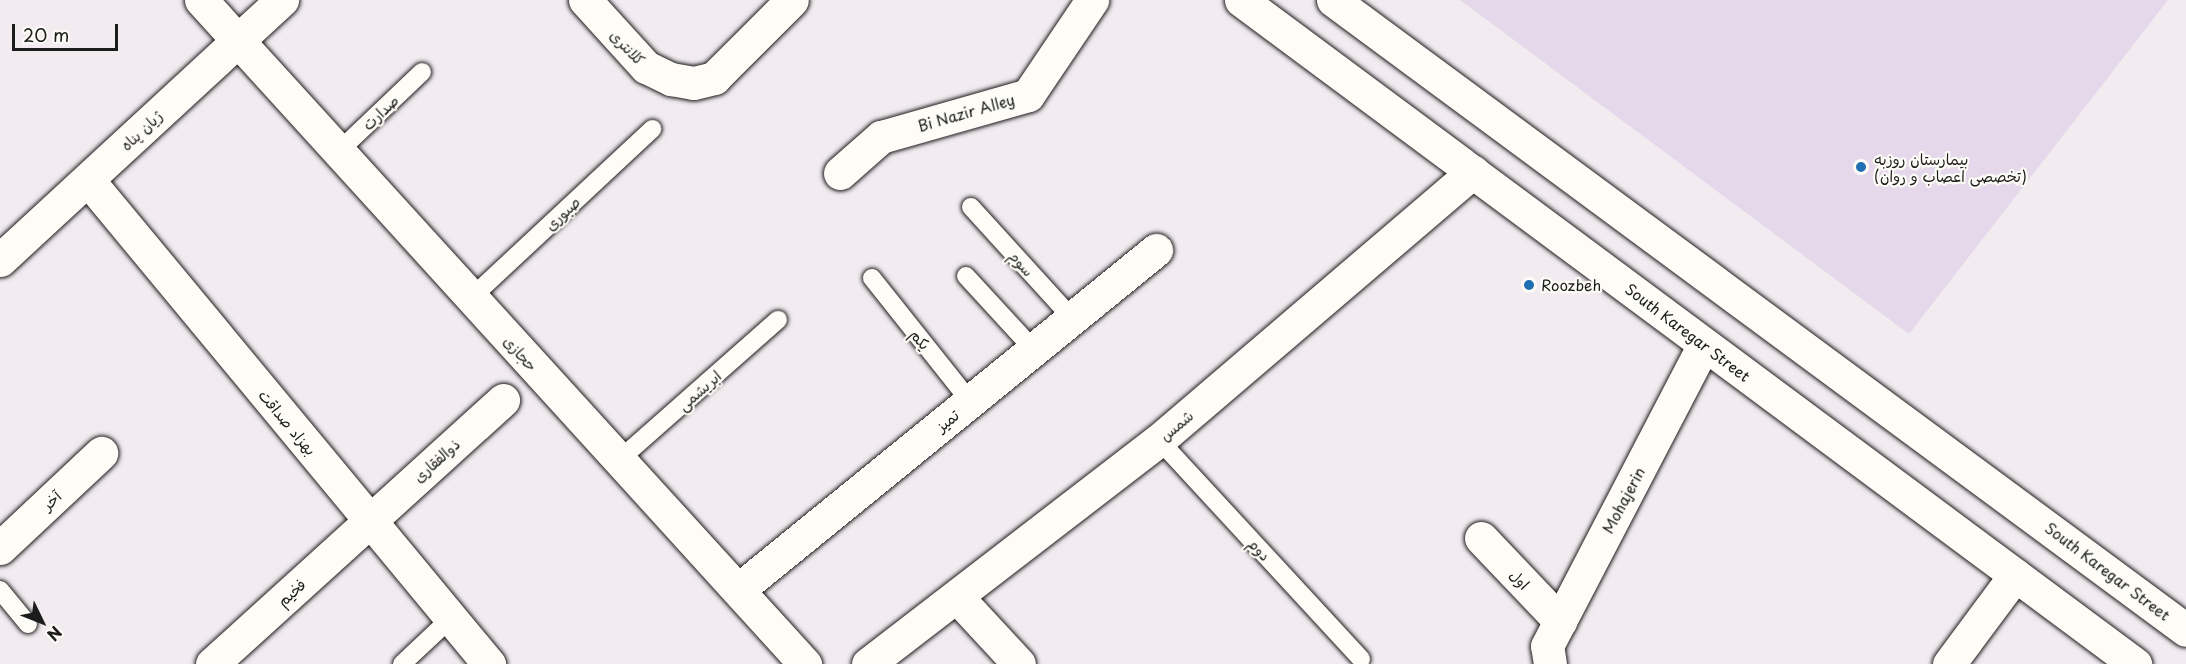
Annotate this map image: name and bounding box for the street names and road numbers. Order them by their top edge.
street label: کلانتری [607,26,649,68]
street label: Bi Nazir Alley [915,90,1017,134]
street label: صدارت [358,91,402,133]
street label: ژیان پناه [117,106,165,154]
street label: صبوری [541,192,583,234]
street label: سوم [1006,246,1038,280]
street label: South Karegar Street [1621,279,1755,385]
street label: یکم [907,325,935,353]
street label: حجازی [501,332,541,374]
street label: ابریشمی [674,366,724,414]
street label: بهزاد صداقت [256,386,320,458]
street label: تمیز [932,405,962,435]
street label: شمس [1156,406,1196,444]
street label: ذوالفقاری [409,434,463,486]
street label: Mohajerin [1598,464,1648,536]
street label: آخر [37,487,65,513]
street label: South Karegar Street [2041,518,2175,624]
street label: دوم [1245,534,1275,564]
street label: اول [1506,565,1534,593]
street label: فخیم [273,575,309,609]

